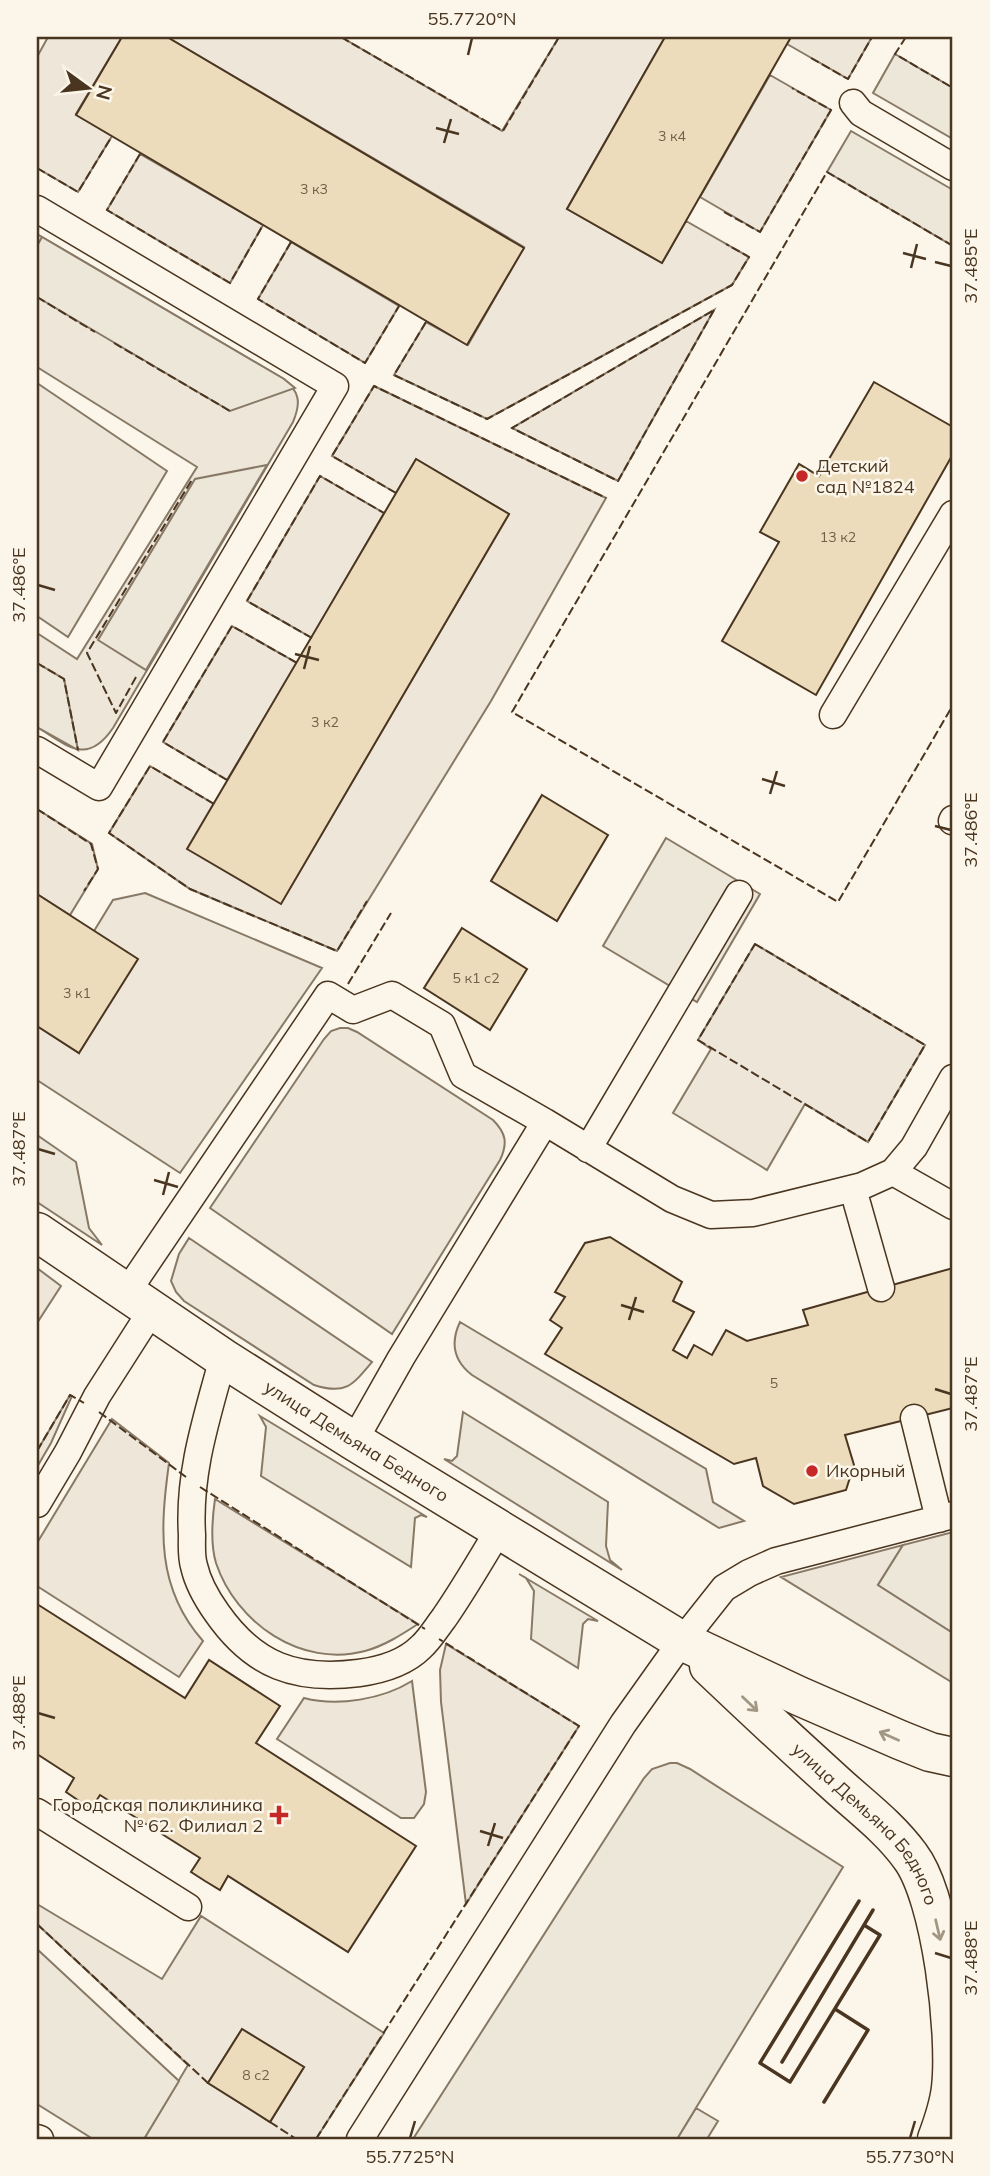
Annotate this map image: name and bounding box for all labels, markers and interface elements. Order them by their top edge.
text: 55.7720°N [427,7,517,30]
north arrow [52,52,122,122]
text: N [91,82,118,102]
house number: 3 к4 [658,127,687,145]
house number: 3 к3 [300,180,328,198]
text: 37.485°E [959,228,982,304]
place label: Детский сад №1824 [816,454,915,498]
marker: Детский сад №1824 [794,468,810,484]
house number: 13 к2 [820,528,856,546]
text: 37.486°E [7,547,30,623]
house number: 3 к2 [311,713,339,731]
text: 37.486°E [959,792,982,868]
house number: 5 к1 с2 [452,969,500,987]
house number: 3 к1 [63,984,91,1002]
text: 37.487°E [7,1111,30,1187]
text: 37.487°E [959,1356,982,1432]
house number: 5 [770,1374,778,1392]
street label: улица Демьяна Бедного [260,1375,453,1507]
place label: Икорный [826,1459,905,1482]
marker: Икорный [804,1463,820,1479]
text: 37.488°E [7,1675,30,1751]
one-way arrow [741,1696,758,1713]
one-way arrow [878,1728,900,1741]
street label: улица Демьяна Бедного [787,1737,943,1908]
place label: Городская поликлиника № 62. Филиал 2 [53,1793,263,1837]
marker: Городская поликлиника № 62. Филиал 2 [269,1805,289,1825]
one-way arrow [932,1919,945,1941]
text: 37.488°E [959,1920,982,1996]
house number: 8 с2 [242,2066,270,2084]
text: 55.7725°N [365,2145,455,2168]
text: 55.7730°N [865,2145,955,2168]

